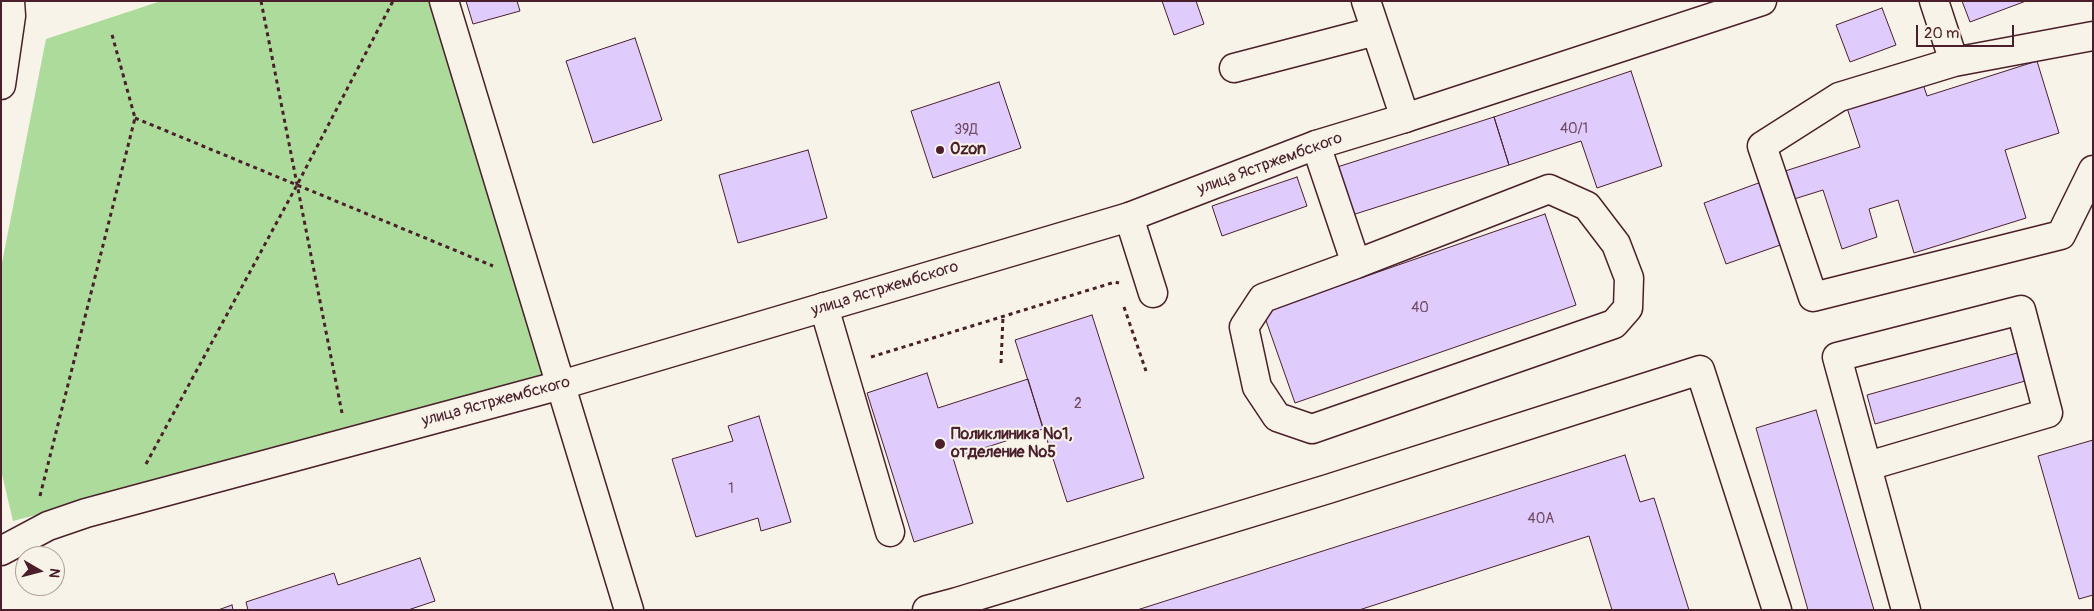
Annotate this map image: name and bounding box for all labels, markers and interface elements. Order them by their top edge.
scale bar [1919,15,2016,47]
text: 20 m [1924,24,1959,43]
house number: 40/1 [1560,121,1588,137]
house number: 39Д [954,122,978,138]
street label: улица Ястржембского [1195,129,1345,199]
place label: Ozon [950,140,986,160]
marker: Ozon [934,144,946,156]
street label: улица Ястржембского [809,257,961,321]
house number: 40 [1411,300,1429,316]
street label: улица Ястржембского [420,373,572,431]
house number: 2 [1074,396,1082,412]
place label: Поликлиника №1, отделение №5 [951,425,1073,463]
marker: Поликлиника №1, отделение №5 [933,437,947,451]
house number: 1 [728,481,734,497]
house number: 40А [1528,511,1554,527]
north arrow [15,546,65,596]
text: N [45,567,63,579]

